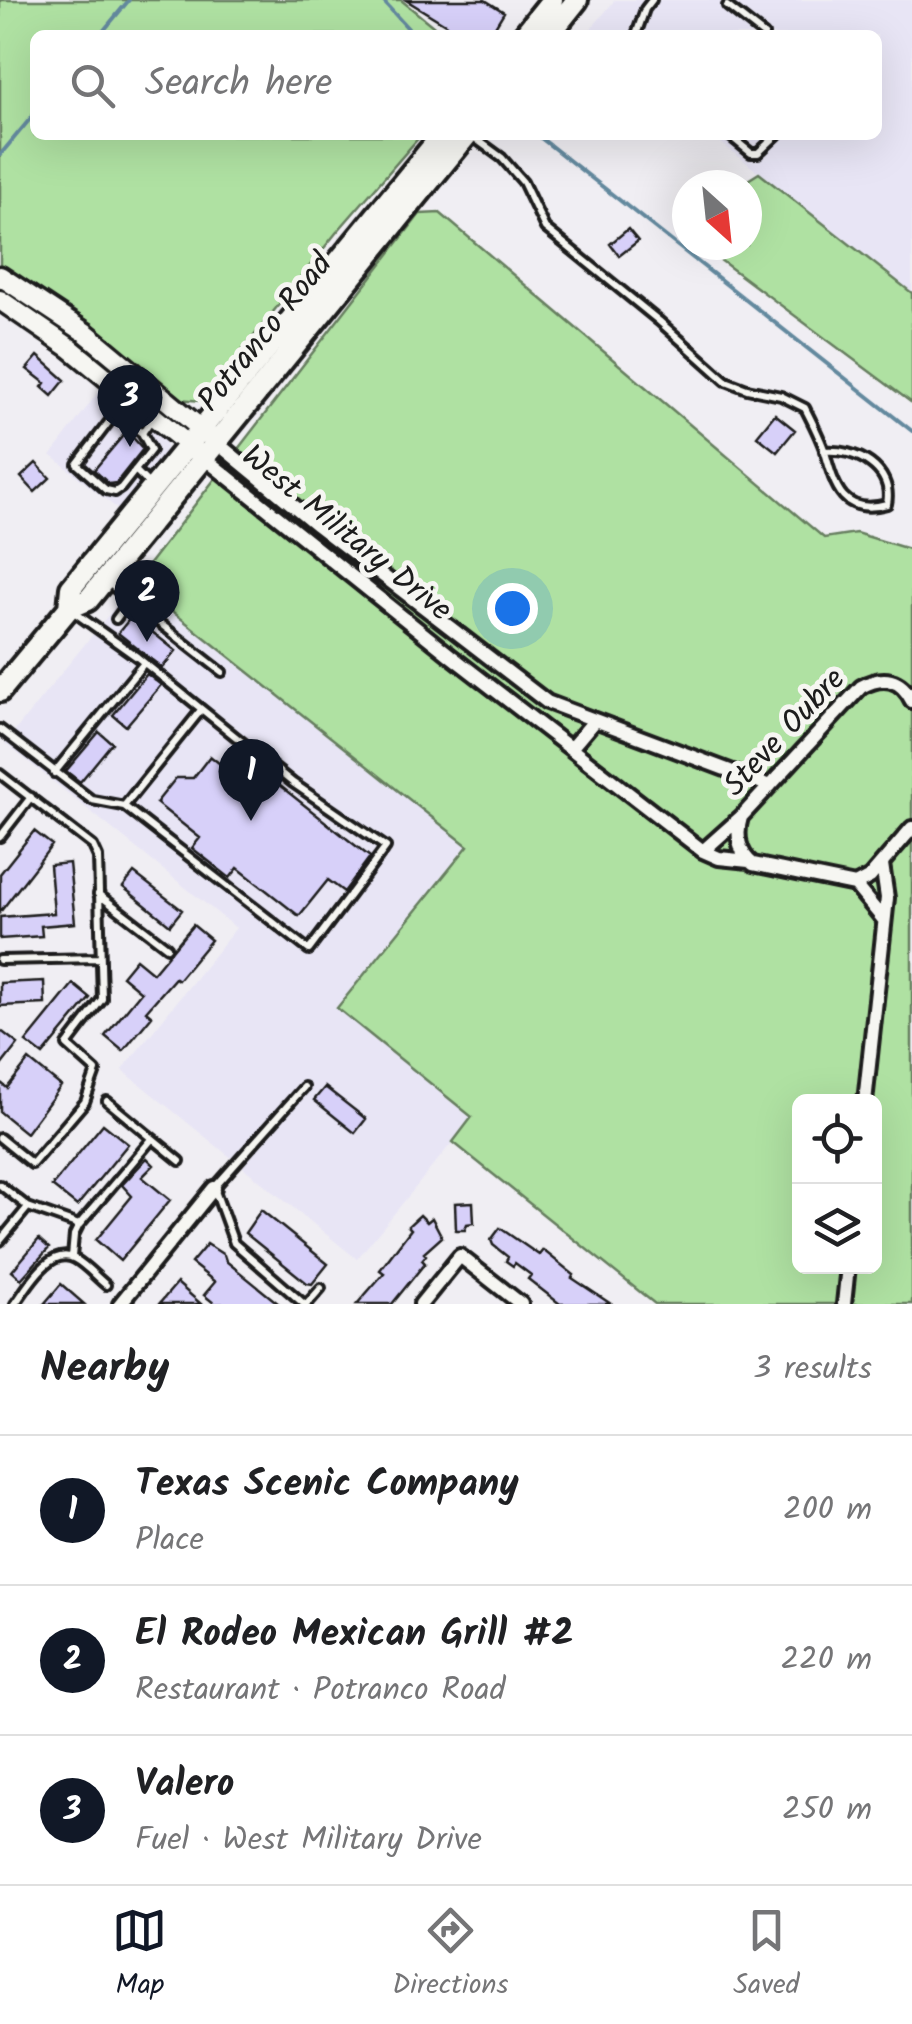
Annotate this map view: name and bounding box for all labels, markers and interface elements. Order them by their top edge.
search box [30,30,882,140]
text: Search here [145,55,332,115]
icon: search [65,58,120,113]
north arrow [672,170,762,260]
street label: Potranco Road [186,241,347,424]
pin: 3 [98,364,162,447]
street label: West Military Drive [229,433,463,635]
pin: 2 [114,560,180,642]
your location [487,583,538,634]
street label: Steve Oubre [711,657,859,809]
pin: 1 [218,738,284,821]
map controls [792,1094,882,1274]
button: locate [792,1094,882,1184]
button: layers [792,1184,882,1274]
text: Nearby [40,1336,169,1403]
text: 3 results [753,1344,872,1395]
text: Texas Scenic Company [135,1455,519,1515]
text: 1 [68,1485,77,1536]
text: 200 m [783,1485,872,1536]
text: Place [135,1515,204,1566]
text: El Rodeo Mexican Grill #2 [135,1605,574,1665]
text: 2 [63,1635,82,1686]
text: 220 m [781,1635,872,1686]
text: Restaurant · Potranco Road [135,1665,505,1716]
text: Valero [135,1755,234,1815]
text: 3 [64,1785,81,1836]
text: 250 m [782,1785,872,1836]
text: Fuel · West Military Drive [135,1815,482,1866]
tab: Map [112,1903,167,2008]
tab: Directions [392,1903,508,2008]
tab: Saved [733,1903,800,2008]

